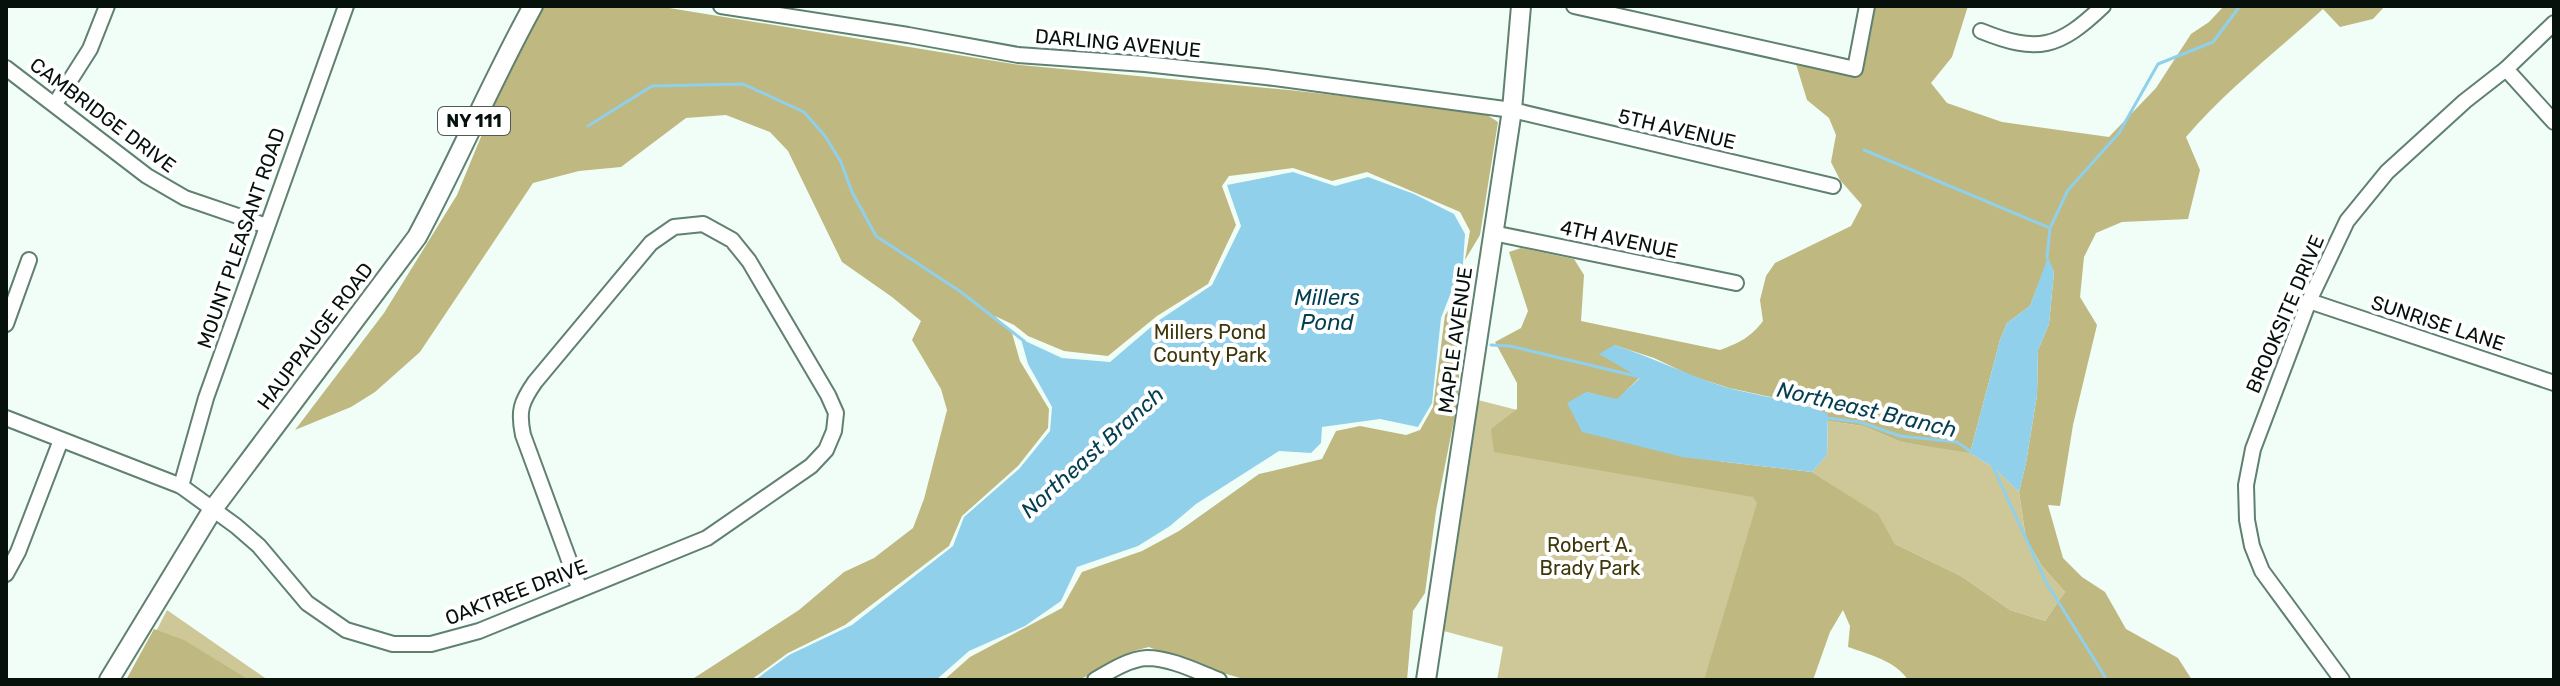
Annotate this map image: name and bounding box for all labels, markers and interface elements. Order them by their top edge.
street label: DARLING AVENUE [1034,24,1202,62]
street label: CAMBRIDGE DRIVE [25,52,181,178]
street label: 5TH AVENUE [1616,104,1738,154]
road number: NY 111 [438,107,510,135]
street label: MOUNT PLEASANT ROAD [192,125,290,351]
street label: 4TH AVENUE [1558,215,1680,263]
street label: BROOKSITE DRIVE [2241,231,2329,397]
street label: HAUPPAUGE ROAD [252,258,378,414]
street label: MAPLE AVENUE [1433,265,1477,415]
water label: Millers Pond [1294,284,1360,336]
street label: SUNRISE LANE [2368,290,2508,356]
park label: Millers Pond County Park [1153,320,1268,367]
water label: Northeast Branch [1774,376,1959,443]
water label: Northeast Branch [1015,381,1170,524]
park label: Robert A. Brady Park [1540,533,1641,580]
street label: OAKTREE DRIVE [442,554,590,630]

